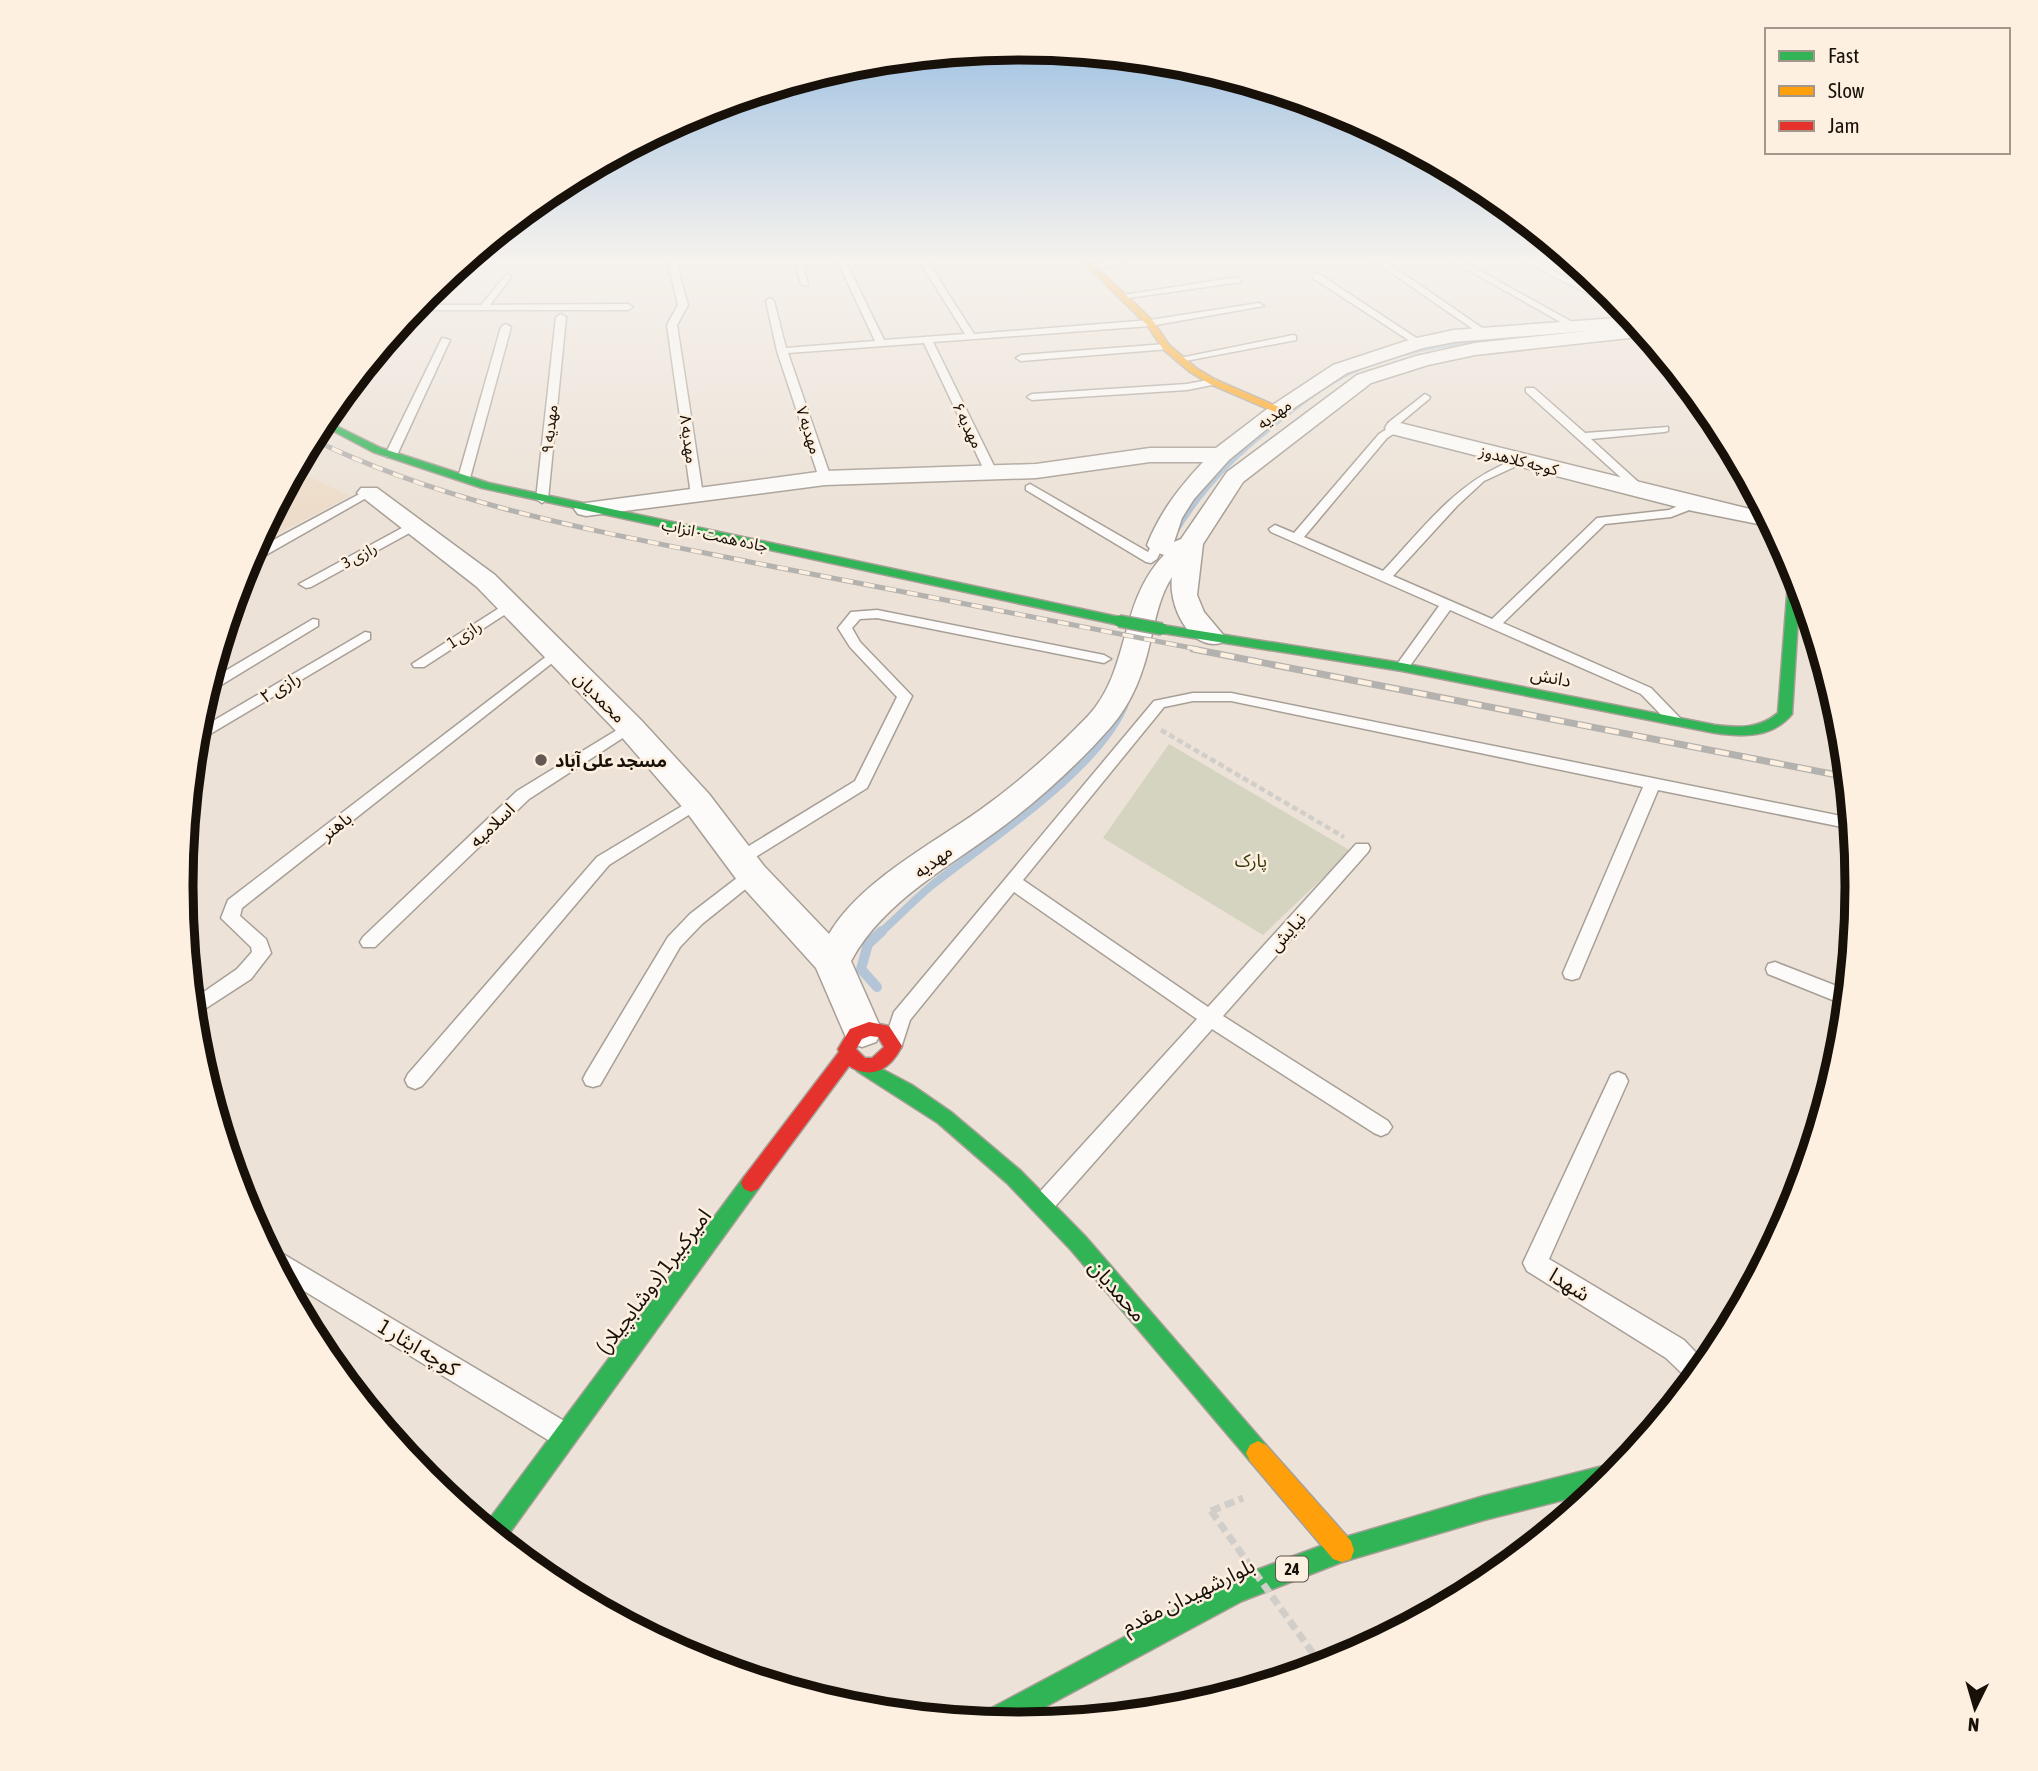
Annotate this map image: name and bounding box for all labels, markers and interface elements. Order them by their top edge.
legend [1765,28,2010,154]
text: Fast [1828,43,1859,67]
text: Slow [1828,78,1865,102]
text: Jam [1828,113,1860,137]
street label: مهدیه [1254,396,1295,433]
street label: مهدیه ۶ [948,399,987,451]
street label: مهدیه ۹ [537,404,562,454]
street label: مهدیه ۷ [792,404,825,456]
street label: مهدیه ۸ [676,414,701,465]
street label: کوچه کلاهدوز [1476,441,1561,481]
street label: جاده همت - انزاب [660,515,770,556]
street label: رازی 3 [338,538,380,573]
street label: رازی 1 [444,616,485,652]
street label: دانش [1529,663,1573,692]
street label: رازی ۲ [256,667,305,708]
street label: محمدیان [569,667,630,728]
place label: مسجد علی آباد [555,750,667,771]
marker: مسجد علی آباد [533,752,549,768]
street label: اسلاميه [465,799,519,851]
street label: باهنر [315,807,356,846]
street label: مهدیه [910,840,956,882]
park label: پارک [1235,850,1267,872]
street label: نیایش [1264,908,1311,956]
street label: امیرکبیر1 (دوشابچیلار) [591,1204,717,1359]
street label: محمدیان [1084,1254,1151,1327]
street label: شهدا [1545,1262,1595,1306]
street label: کوچه ایثار 1 [373,1314,464,1382]
street label: بلوارشهیدان مقدم [1118,1552,1261,1642]
road number: 24 [1276,1556,1308,1582]
north arrow [1940,1673,2010,1743]
text: N [1967,1713,1980,1736]

